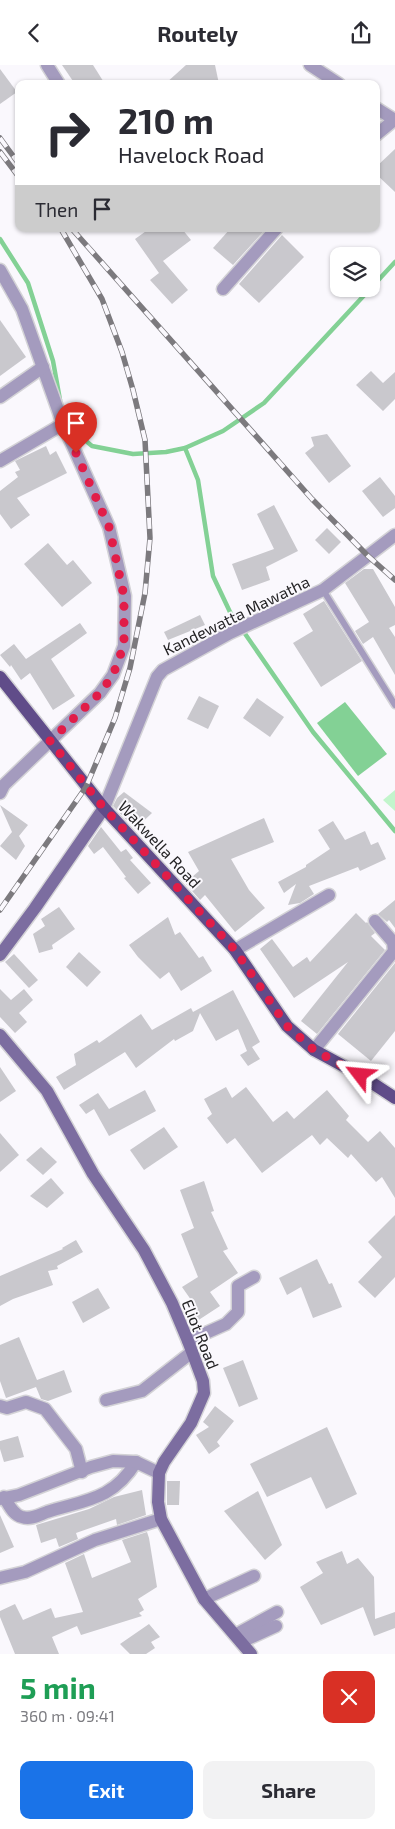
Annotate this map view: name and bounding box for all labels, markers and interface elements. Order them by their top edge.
icon: back [20,19,48,47]
icon: share [347,19,375,47]
text: Routely [157,20,238,46]
text: 210 m [118,99,214,141]
icon: right [35,100,100,165]
text: Havelock Road [118,141,264,167]
icon: arrive [88,195,116,223]
text: Then [35,198,78,221]
map controls [330,247,380,297]
button: layers [330,247,380,297]
pin [55,402,97,453]
icon: arrive [62,409,90,437]
street label: Kandewatta Mawatha [160,571,312,659]
street label: Wakwella Road [115,796,205,892]
position arrow [333,1048,385,1100]
street label: Eliot Road [178,1296,224,1372]
text: 5 min [20,1669,96,1705]
button: close [323,1671,375,1723]
text: 360 m · 09:41 [20,1706,115,1725]
button: Exit [20,1761,193,1819]
button: Share [203,1761,375,1819]

